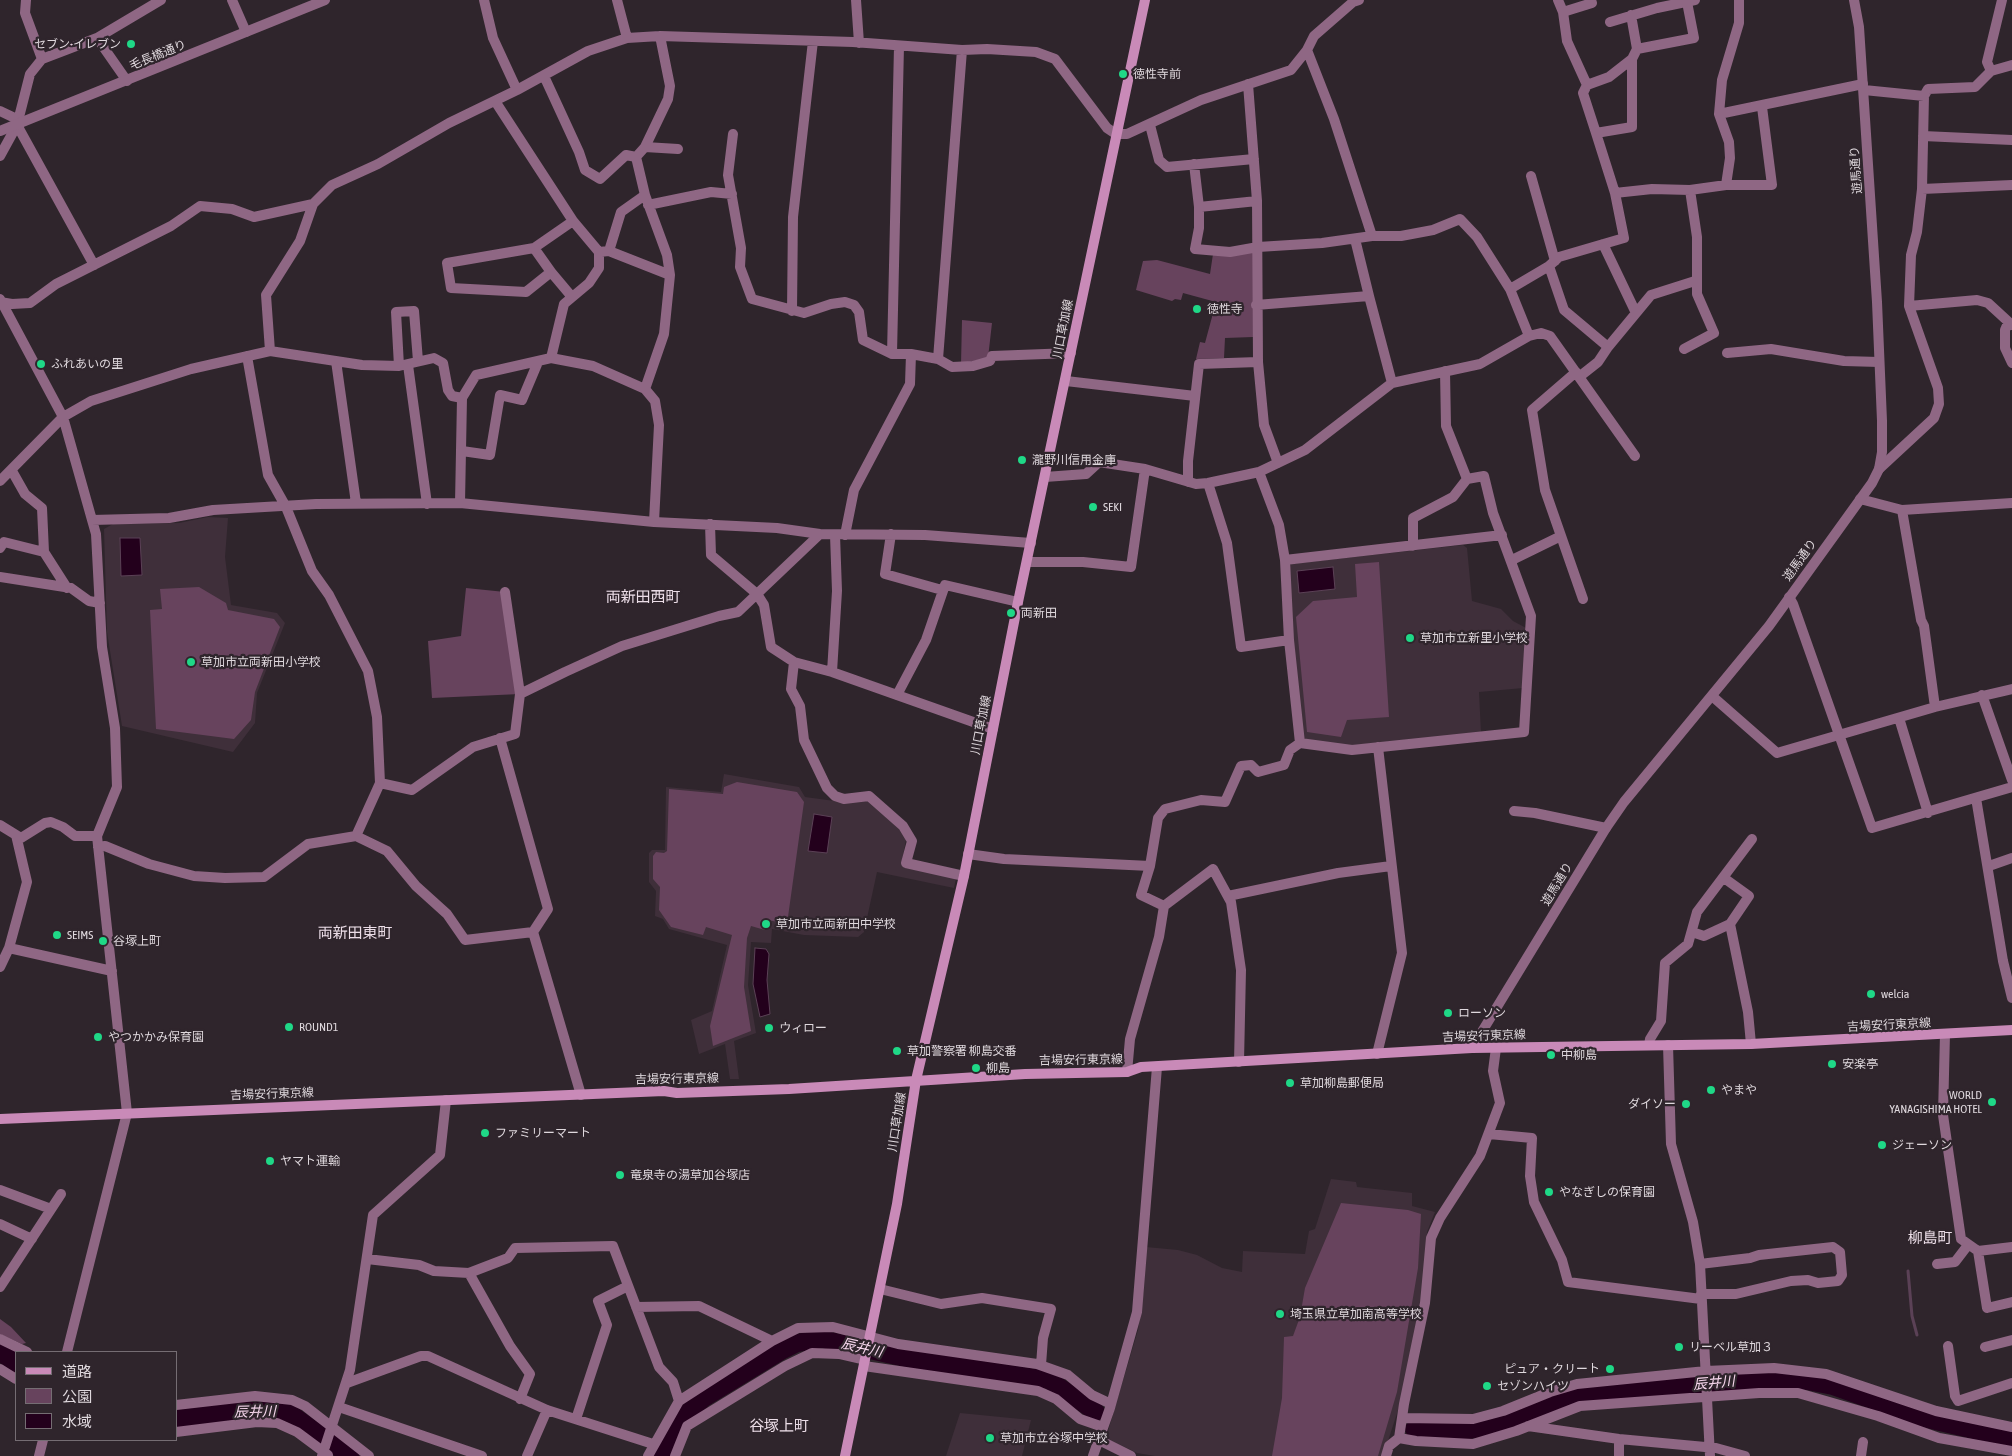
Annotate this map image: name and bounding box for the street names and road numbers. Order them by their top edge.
street label: 毛長橋通り [127,37,189,73]
street label: 遊馬通り [1847,146,1865,194]
street label: 川口草加線 [1050,298,1076,360]
street label: 遊馬通り [1780,536,1820,584]
street label: 川口草加線 [968,694,994,756]
street label: 遊馬通り [1538,860,1576,908]
street label: 吉場安行東京線 [1847,1016,1931,1034]
street label: 吉場安行東京線 [1442,1027,1526,1045]
street label: 吉場安行東京線 [1039,1052,1123,1068]
street label: 吉場安行東京線 [635,1071,719,1087]
street label: 吉場安行東京線 [230,1085,314,1103]
street label: 川口草加線 [885,1091,909,1153]

